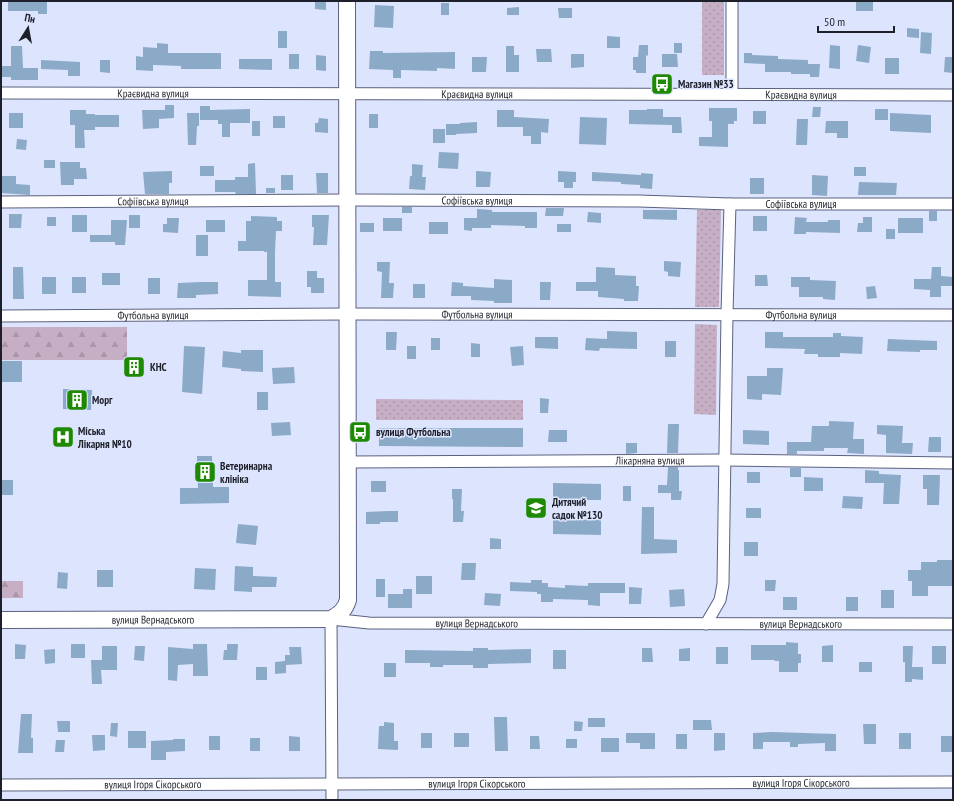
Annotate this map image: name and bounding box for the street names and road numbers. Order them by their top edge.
street label: Краєвидна вулиця [117,86,189,100]
street label: Краєвидна вулиця [441,87,513,101]
street label: Краєвидна вулиця [765,88,837,102]
street label: Софіївська вулиця [442,193,512,208]
street label: Софіївська вулиця [117,194,189,208]
street label: Софіївська вулиця [765,197,836,211]
street label: Футбольна вулиця [441,307,513,321]
street label: Футбольна вулиця [117,308,189,322]
street label: Футбольна вулиця [765,308,837,322]
street label: Лікарняна вулиця [615,453,684,468]
street label: вулиця Вернадського [112,612,195,627]
street label: вулиця Вернадського [435,616,518,630]
street label: вулиця Вернадського [759,617,842,631]
street label: вулиця Ігоря Сікорського [428,776,526,791]
street label: вулиця Ігоря Сікорського [752,776,850,790]
street label: вулиця Ігоря Сікорського [104,777,202,791]

